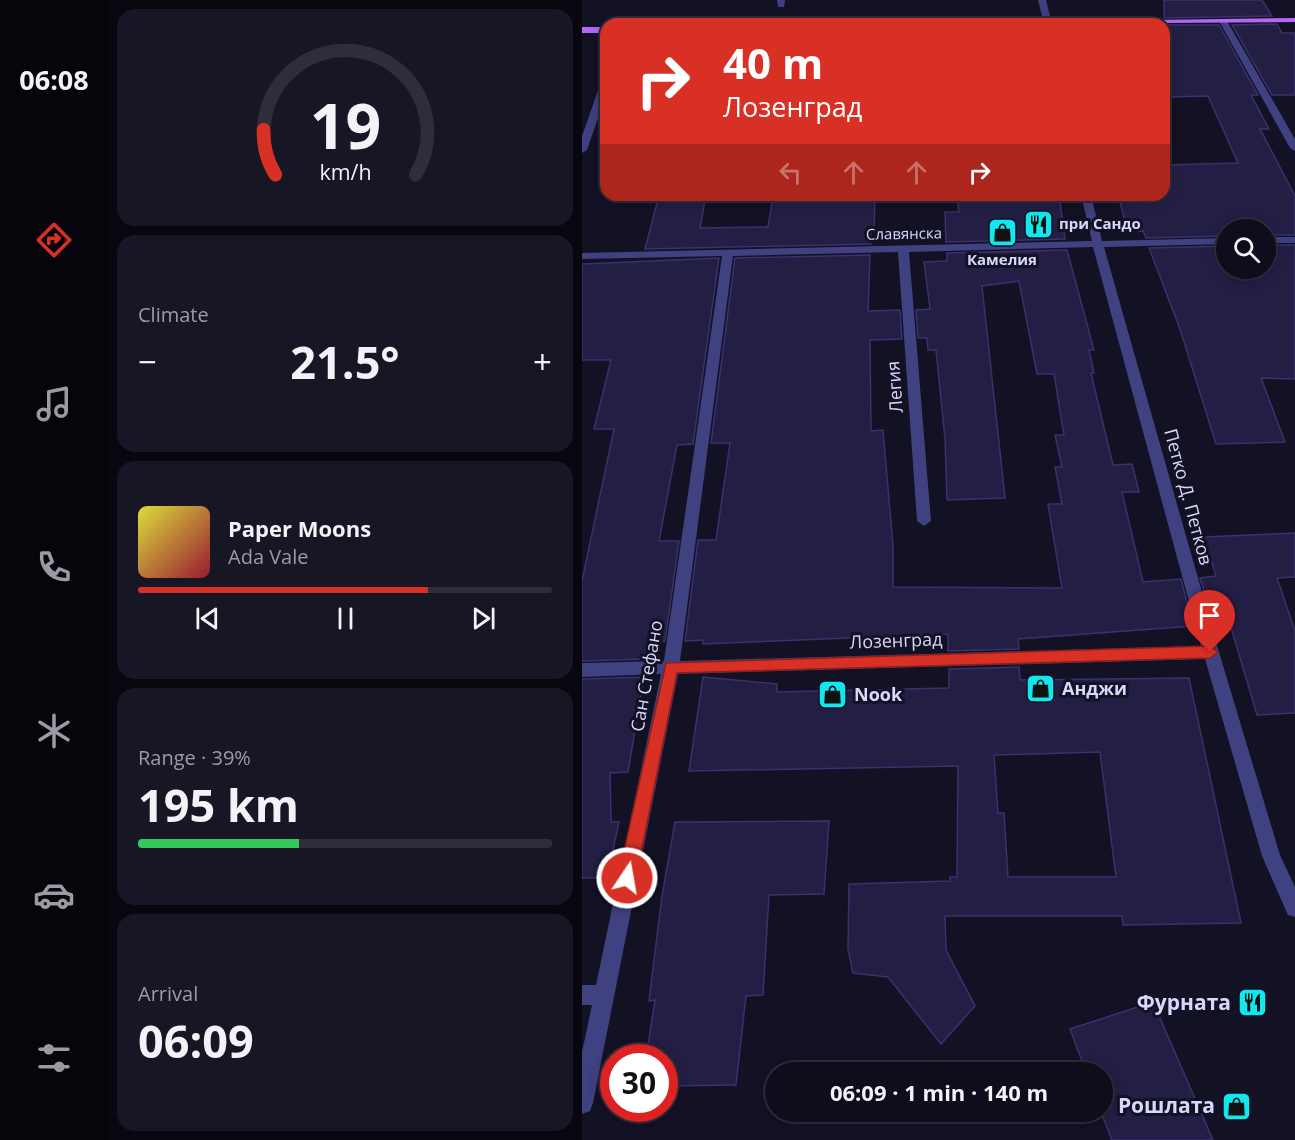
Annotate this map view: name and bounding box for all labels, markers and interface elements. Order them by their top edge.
text: 40 m [723,34,823,91]
icon: right [624,42,702,120]
text: 06:08 [19,61,89,98]
text: 19 [309,82,381,167]
text: Лозенград [723,88,862,125]
icon: left [774,156,807,189]
icon: ahead [837,156,870,189]
icon: ahead [900,156,933,189]
icon: right [963,156,996,189]
text: km/h [319,157,371,186]
restaurant icon: при Сандо [1022,208,1054,240]
place label: при Сандо [1059,213,1141,233]
shop icon: Камелия [986,217,1018,249]
icon: directions [33,219,75,261]
map controls [1216,219,1276,279]
button: search [1216,219,1276,279]
street label: Славянска [866,222,942,244]
place label: Камелия [967,249,1037,269]
text: Climate [138,301,209,328]
text: 21.5° [290,331,400,392]
text: − [138,339,157,384]
text: + [533,339,552,384]
street label: Легия [880,360,908,414]
icon: music [33,383,75,425]
street label: Петко Д. Петков [1159,426,1219,568]
text: Paper Moons [228,513,371,543]
text: Ada Vale [228,543,309,570]
icon: phone [33,546,75,588]
pin [1184,590,1235,652]
icon: arrive [1193,599,1226,632]
icon: previous [191,602,224,635]
icon: pause [329,602,362,635]
icon: next [467,602,500,635]
street label: Сан Стефано [624,618,668,733]
street label: Лозенград [849,626,943,654]
shop icon: Анджи [1025,673,1057,705]
place label: Анджи [1062,676,1127,700]
shop icon: Nook [817,679,849,711]
place label: Nook [854,682,903,706]
icon: climate [33,710,75,752]
text: Range · 39% [138,744,251,771]
text: 195 km [138,774,299,835]
position arrow [595,846,659,910]
icon: car [33,874,75,916]
text: Arrival [138,980,198,1007]
restaurant icon: Фурната [1236,987,1268,1019]
place label: Фурната [1137,988,1231,1016]
text: 06:09 [138,1010,254,1071]
icon: filters [33,1037,75,1079]
speed limit sign: 30 [600,1044,678,1122]
text: 06:09 · 1 min · 140 m [830,1077,1048,1107]
shop icon: Рошлата [1220,1090,1252,1122]
place label: Рошлата [1118,1091,1215,1119]

